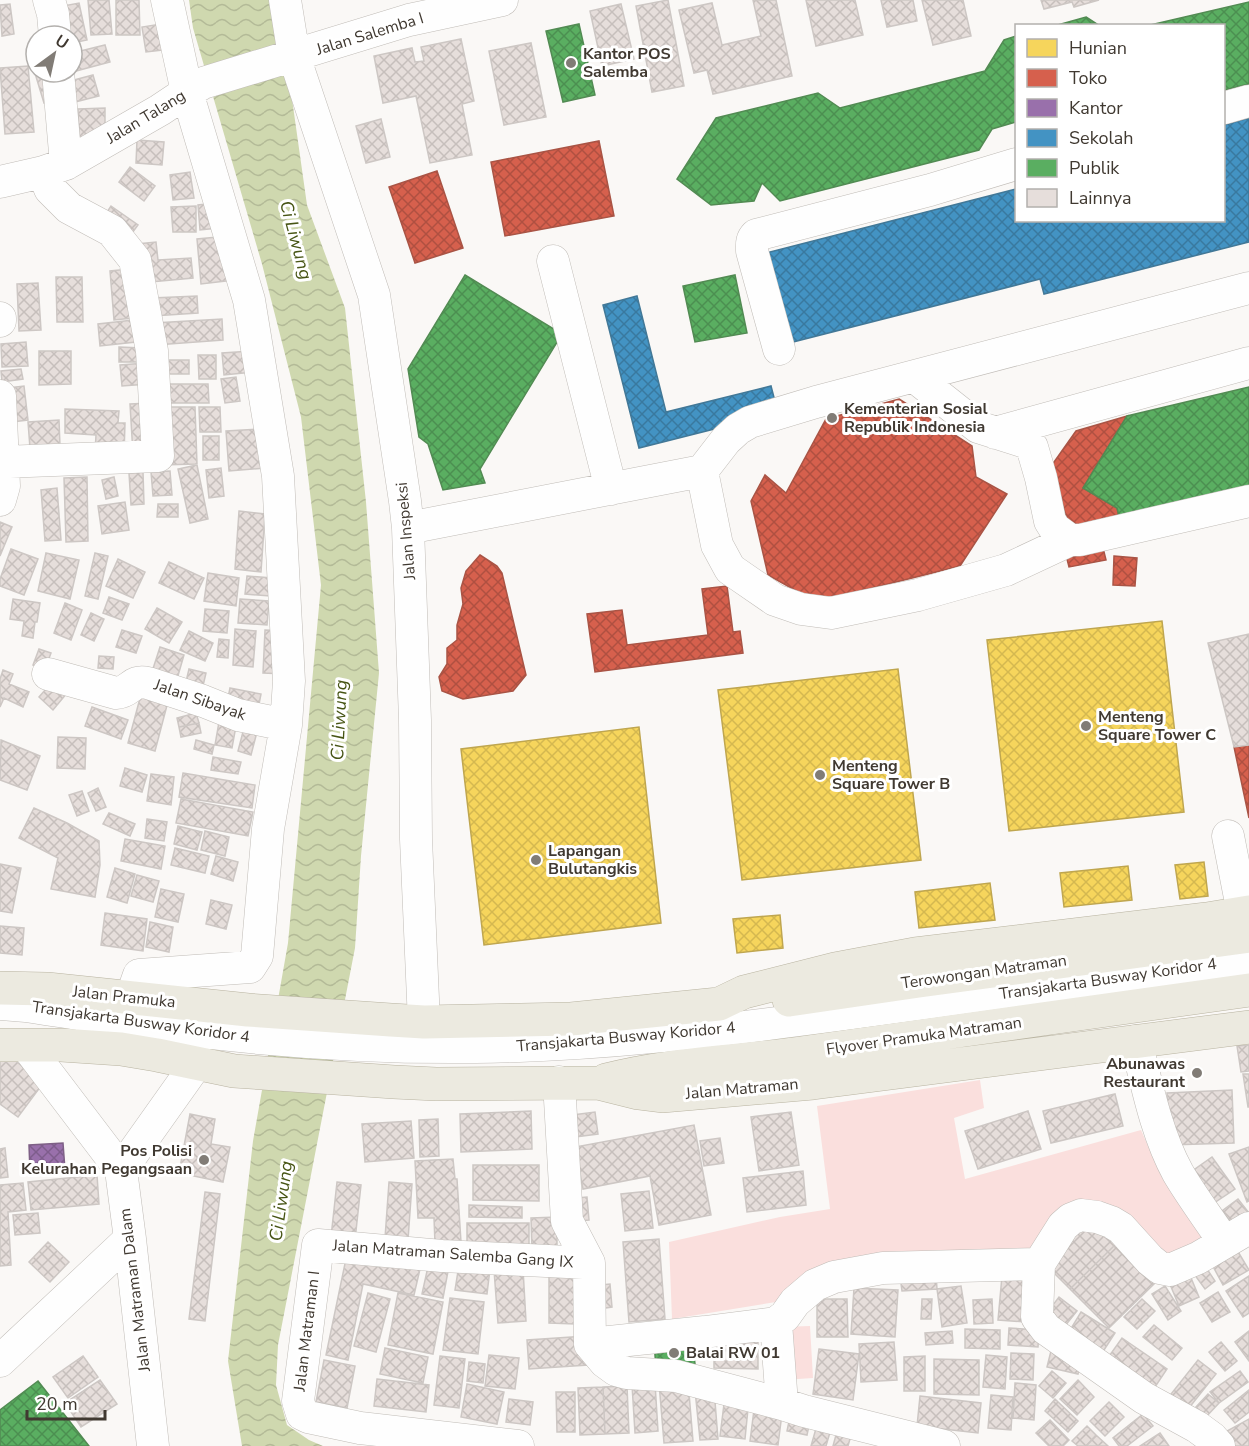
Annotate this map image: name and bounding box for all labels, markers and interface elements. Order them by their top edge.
street label: Jalan Salemba I [313,7,426,61]
north arrow [24,24,84,84]
legend [1015,24,1225,222]
text: U [51,30,73,55]
text: Hunian [1069,36,1127,60]
place label: Kantor POS Salemba [583,43,671,83]
marker: Kantor POS Salemba [564,56,578,70]
text: Toko [1069,66,1107,90]
street label: Jalan Talang [101,85,190,150]
text: Kantor [1069,96,1123,120]
text: Sekolah [1069,126,1134,150]
text: Publik [1069,156,1120,180]
text: Lainnya [1069,186,1131,210]
water label: Ci Liwung [274,198,318,282]
place label: Kementerian Sosial Republik Indonesia [844,398,988,438]
marker: Kementerian Sosial Republik Indonesia [825,411,839,425]
street label: Jalan Inspeksi [391,481,421,582]
street label: Jalan Sibayak [150,674,250,726]
water label: Ci Liwung [325,679,353,761]
place label: Menteng Square Tower C [1098,706,1216,746]
marker: Menteng Square Tower C [1079,719,1093,733]
place label: Menteng Square Tower B [832,755,950,795]
marker: Menteng Square Tower B [813,768,827,782]
place label: Lapangan Bulutangkis [548,840,637,880]
marker: Lapangan Bulutangkis [529,853,543,867]
street label: Terowongan Matraman [900,949,1068,995]
street label: Transjakarta Busway Koridor 4 [998,953,1219,1005]
street label: Jalan Pramuka [71,981,176,1013]
street label: Transjakarta Busway Koridor 4 [31,996,252,1048]
street label: Flyover Pramuka Matraman [825,1011,1023,1061]
street label: Transjakarta Busway Koridor 4 [516,1016,737,1058]
place label: Abunawas Restaurant [1103,1053,1186,1093]
marker: Abunawas Restaurant [1190,1066,1204,1080]
street label: Jalan Matraman [684,1073,799,1105]
place label: Pos Polisi Kelurahan Pegangsaan [21,1140,192,1180]
marker: Pos Polisi Kelurahan Pegangsaan [197,1153,211,1167]
water label: Ci Liwung [263,1159,299,1243]
street label: Jalan Matraman Dalam [114,1207,156,1374]
street label: Jalan Matraman Salemba Gang IX [331,1235,575,1273]
street label: Jalan Matraman I [289,1269,325,1394]
place label: Balai RW 01 [686,1342,780,1364]
marker: Balai RW 01 [667,1346,681,1360]
scale bar [27,1383,105,1421]
text: 20 m [36,1392,78,1416]

